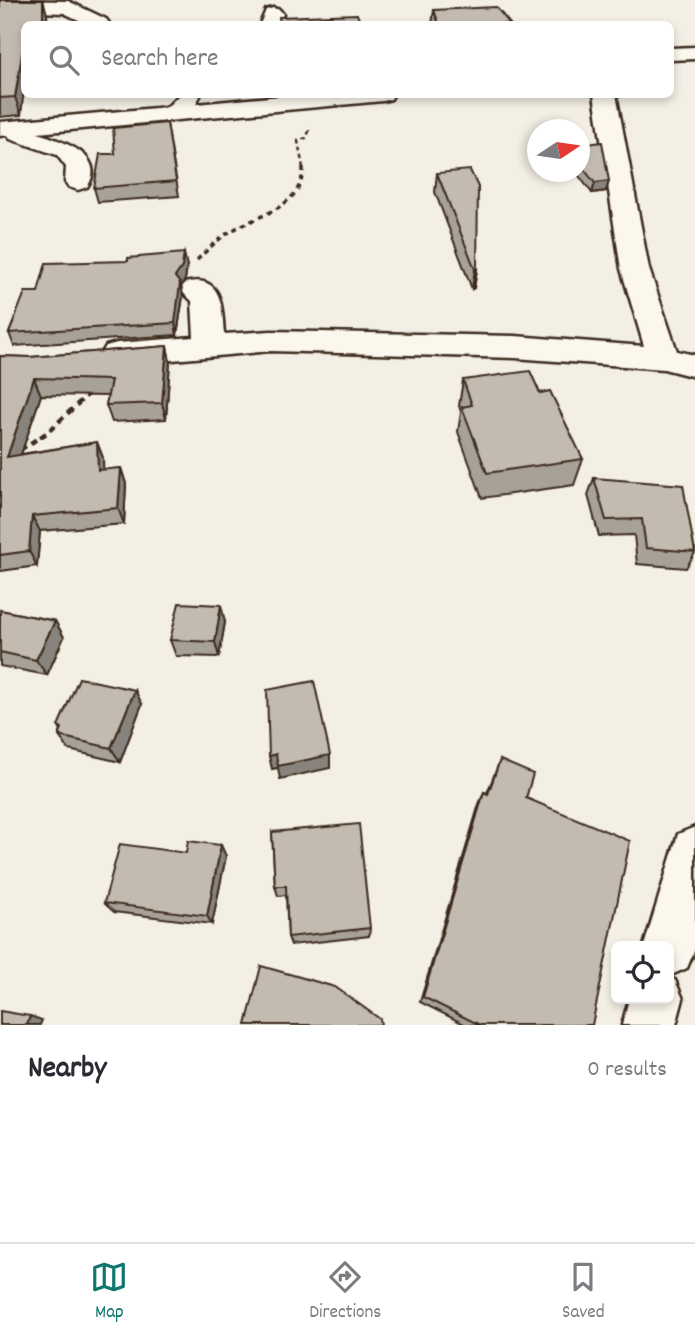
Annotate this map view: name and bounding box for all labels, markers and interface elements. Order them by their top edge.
search box [21,21,674,98]
icon: search [45,41,83,79]
text: Search here [101,41,219,78]
north arrow [527,119,590,182]
map controls [611,941,674,1004]
button: locate [611,941,674,1004]
text: Nearby [28,1049,106,1092]
text: 0 results [587,1054,667,1087]
tab: Map [90,1258,128,1327]
tab: Directions [309,1258,381,1327]
tab: Saved [562,1258,605,1327]

